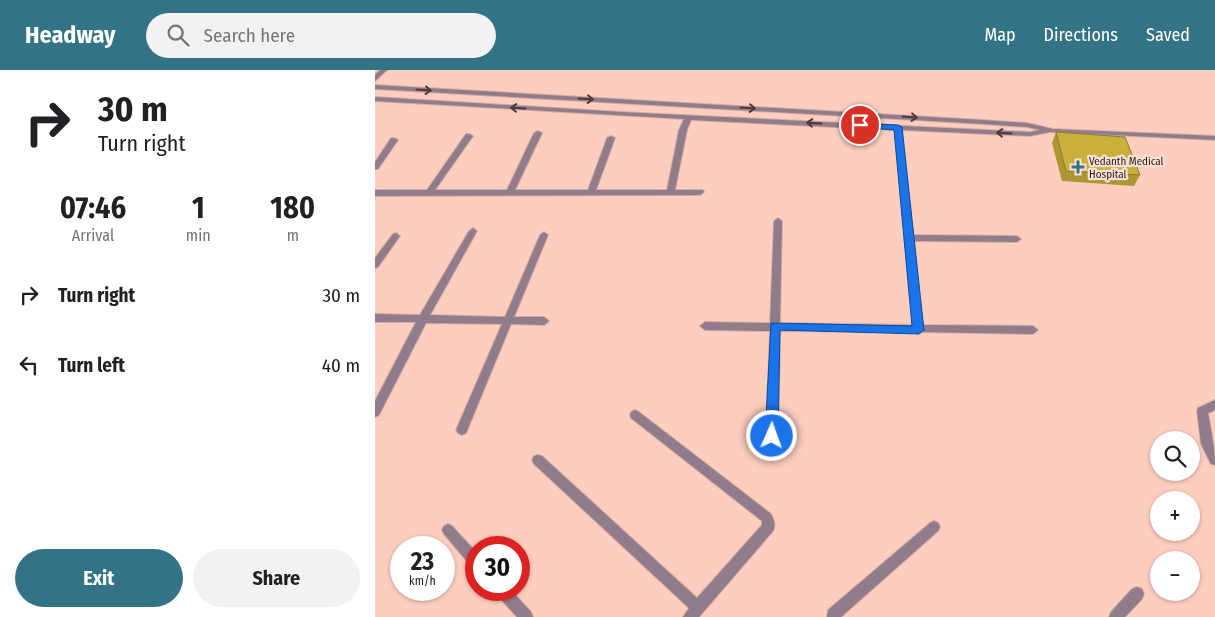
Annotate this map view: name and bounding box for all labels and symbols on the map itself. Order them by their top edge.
one-way arrow [415,85,431,94]
one-way arrow [578,94,594,103]
one-way arrow [740,103,756,112]
one-way arrow [510,104,526,113]
pin [839,104,881,146]
one-way arrow [902,113,918,122]
one-way arrow [806,118,822,127]
one-way arrow [997,128,1013,137]
place label: Vedanth Medical Hospital [1089,155,1164,181]
marker: Vedanth Medical Hospital [1071,160,1085,174]
position arrow [745,409,797,461]
speed limit sign: 30 [465,536,530,601]

